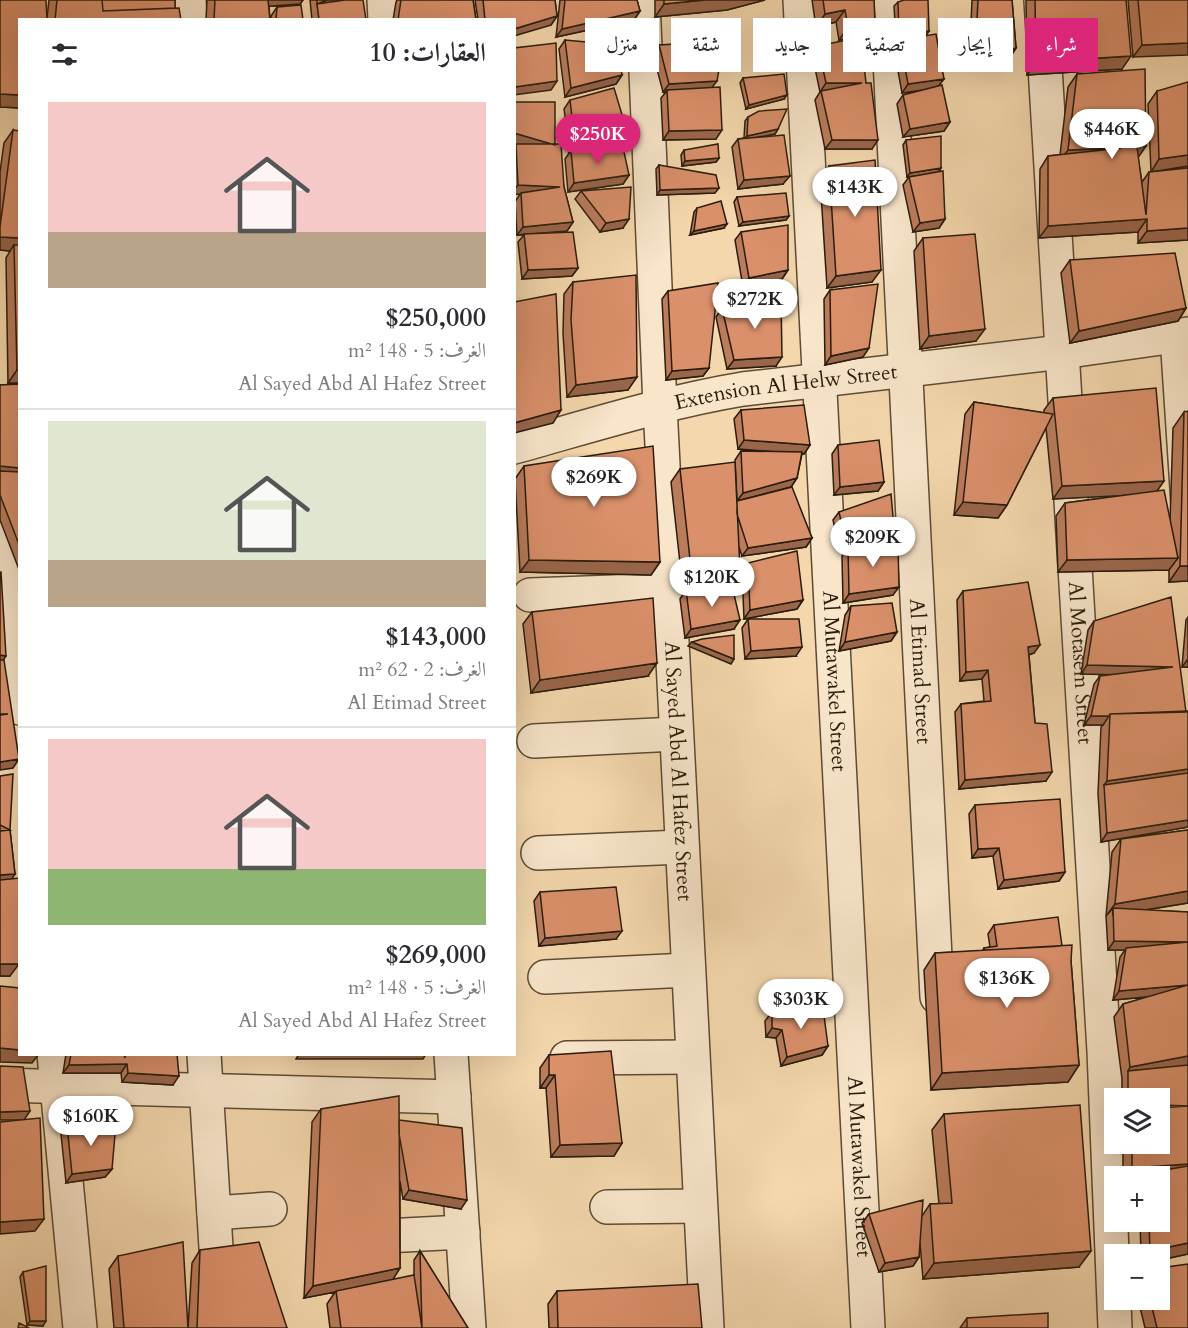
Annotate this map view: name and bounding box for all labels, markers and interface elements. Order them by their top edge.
chip: منزل [585,18,659,72]
chip: شقة [671,18,741,72]
chip: جديد [753,18,831,72]
chip: تصفية [843,18,926,72]
chip: إيجار [938,18,1013,72]
chip: شراء [1025,18,1098,72]
text: العقارات: 10 [369,35,486,70]
icon: filters [48,38,81,71]
pin: $446K [1070,109,1154,160]
pin: $250K [556,114,640,165]
text: $446K [1083,115,1141,142]
text: $250K [569,120,627,147]
icon: home [213,141,321,249]
pin: $143K [813,167,897,218]
text: $143K [826,173,884,200]
pin: $272K [713,279,797,330]
text: $272K [726,285,784,312]
text: $250,000 [385,300,486,335]
text: الغرف: 5 · 148 m² [348,337,486,364]
street label: Extension Al Helw Street [671,357,899,418]
text: Al Sayed Abd Al Hafez Street [238,370,486,397]
pin: $269K [552,457,636,508]
icon: home [213,460,321,568]
text: $269K [565,463,623,490]
pin: $209K [831,517,915,568]
text: $209K [844,523,902,550]
pin: $120K [670,557,754,608]
text: $120K [683,563,741,590]
street label: Al Motasem Street [1061,580,1100,746]
street label: Al Mutawakel Street [815,590,854,773]
street label: Al Etimad Street [902,598,938,745]
text: $143,000 [385,619,486,654]
street label: Al Sayed Abd Al Hafez Street [657,641,699,902]
text: الغرف: 2 · 62 m² [358,656,486,683]
text: Al Etimad Street [347,689,486,716]
icon: home [213,778,321,886]
text: $269,000 [385,937,486,972]
pin: $136K [965,958,1049,1009]
text: $136K [978,964,1036,991]
text: الغرف: 5 · 148 m² [348,974,486,1001]
pin: $303K [759,979,843,1030]
text: $303K [772,985,830,1012]
text: Al Sayed Abd Al Hafez Street [238,1007,486,1034]
street label: Al Mutawakel Street [840,1075,878,1258]
map controls [1104,1088,1170,1310]
button: layers [1104,1088,1170,1154]
pin: $160K [49,1096,133,1147]
text: $160K [62,1102,120,1129]
button: + [1104,1166,1170,1232]
button: − [1104,1244,1170,1310]

